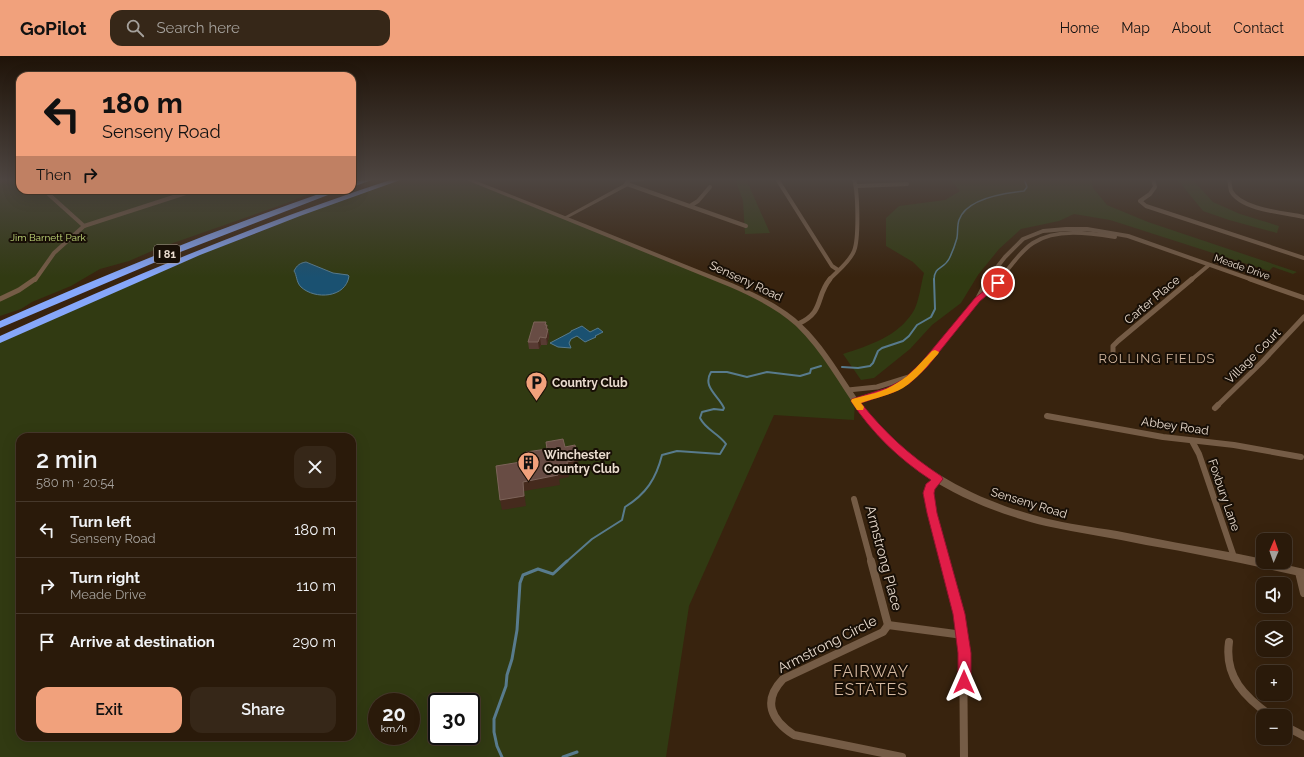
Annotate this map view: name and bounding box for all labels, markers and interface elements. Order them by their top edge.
search box [110,10,390,46]
text: GoPilot [20,17,86,39]
icon: search [124,17,146,39]
text: Search here [156,19,240,37]
text: Home [1060,20,1099,36]
text: Map [1121,20,1150,36]
text: About [1172,20,1211,36]
text: Contact [1233,20,1284,36]
text: 180 m [102,87,183,120]
icon: left [36,88,88,140]
text: Senseny Road [102,121,221,142]
icon: right [79,164,101,186]
text: Then [36,166,71,184]
park label: Jim Barnett Park [10,232,87,243]
road number: I 81 [154,245,180,263]
street label: Meade Drive [1213,252,1272,282]
street label: Senseny Road [707,258,785,304]
pin [981,266,1015,300]
icon: arrive [987,272,1009,294]
street label: Carter Place [1122,273,1182,327]
street label: Village Court [1223,326,1283,386]
district label: ROLLING FIELDS [1099,351,1215,366]
parking icon: Country Club [523,370,549,403]
place label: Country Club [552,376,628,390]
street label: Abbey Road [1140,414,1210,438]
text: 2 min [36,445,98,474]
button: close [294,446,336,488]
place label: Winchester Country Club [544,448,620,476]
building icon: Winchester Country Club [516,449,542,482]
street label: Foxbury Lane [1205,457,1243,533]
text: 580 m · 20:54 [36,475,114,490]
street label: Senseny Road [989,485,1069,521]
street label: Armstrong Place [862,504,906,612]
text: Turn left [70,513,131,531]
icon: left [36,519,58,541]
text: 180 m [294,521,336,539]
text: Senseny Road [70,531,156,546]
north arrow [1256,533,1292,569]
map controls [1256,533,1292,745]
text: Turn right [70,569,140,587]
icon: right [36,575,58,597]
text: 110 m [296,577,336,595]
button: sound [1256,577,1292,613]
text: Meade Drive [70,587,146,602]
street label: Armstrong Circle [775,612,879,676]
button: layers [1256,621,1292,657]
icon: arrive [36,631,58,653]
text: Arrive at destination [70,633,215,651]
text: 290 m [293,633,336,651]
position arrow [943,661,985,703]
district label: FAIRWAY ESTATES [833,662,909,699]
button: + [1256,665,1292,701]
button: Exit [36,687,182,733]
button: Share [190,687,336,733]
speed limit sign: 30 [428,693,480,745]
text: 20 [382,702,406,726]
button: − [1256,709,1292,745]
text: km/h [381,723,407,734]

